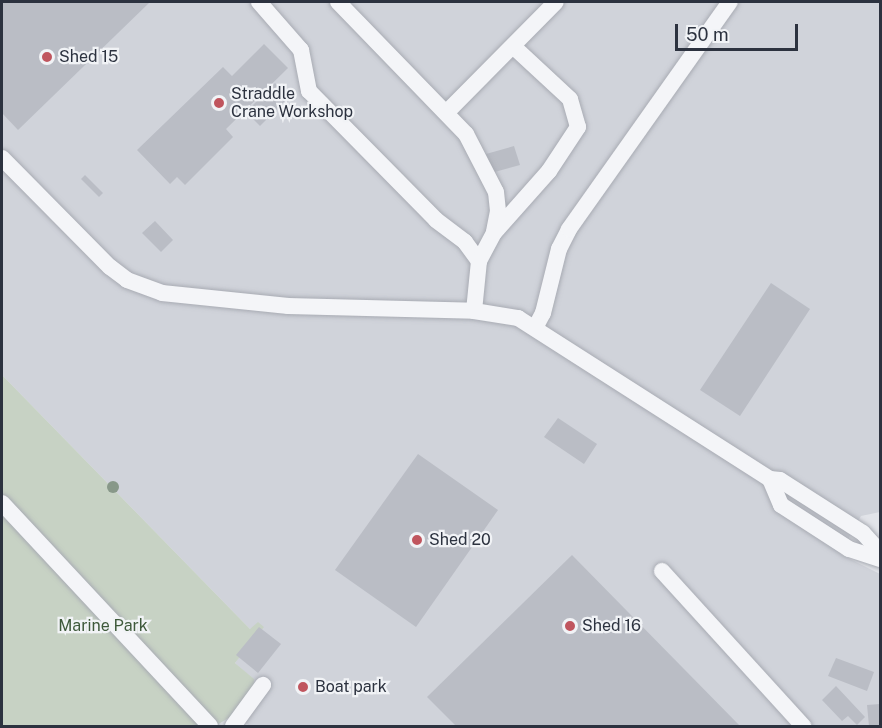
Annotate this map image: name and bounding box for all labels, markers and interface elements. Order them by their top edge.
scale bar [678,12,801,50]
text: 50 m [686,24,729,45]
place label: Shed 15 [59,47,118,67]
marker: Shed 15 [40,50,54,64]
place label: Straddle Crane Workshop [231,84,354,122]
marker: Straddle Crane Workshop [212,96,226,110]
place label: Shed 20 [429,530,491,550]
marker: Shed 20 [410,533,424,547]
park label: Marine Park [58,616,148,636]
place label: Shed 16 [582,616,641,636]
marker: Shed 16 [563,619,577,633]
place label: Boat park [315,677,387,697]
marker: Boat park [296,680,310,694]

